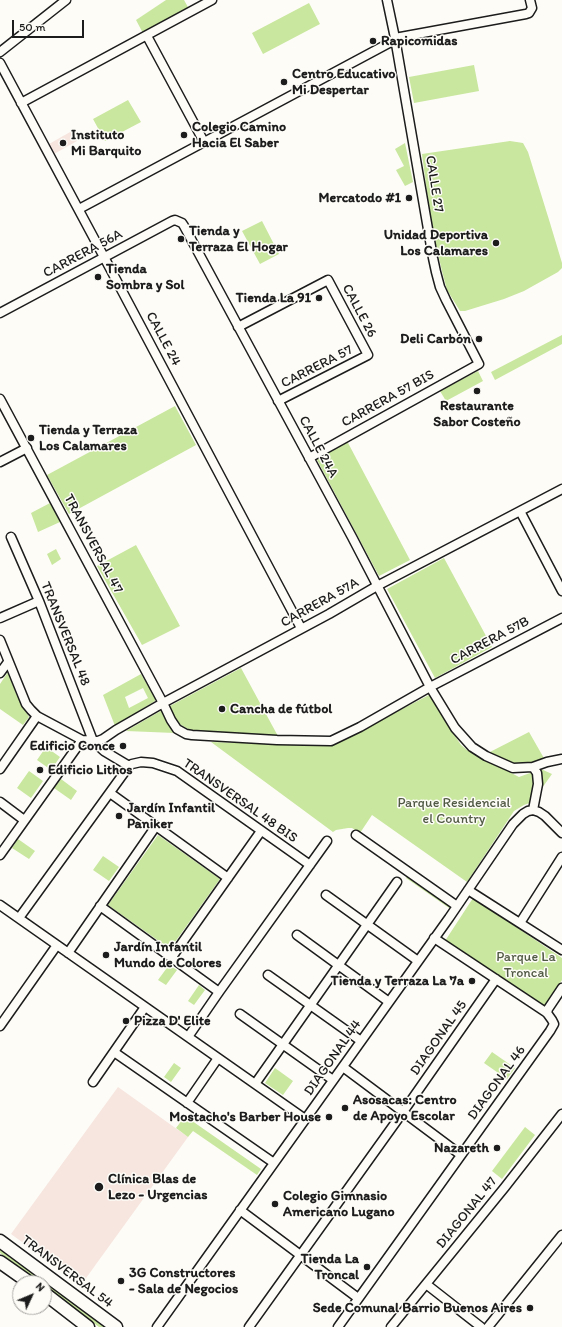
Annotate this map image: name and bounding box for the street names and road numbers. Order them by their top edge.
street label: CALLE 27 [421,154,447,214]
street label: CARRERA 56A [40,226,126,282]
street label: CALLE 26 [338,282,380,340]
street label: CALLE 24 [142,309,184,369]
street label: CARRERA 57 [278,342,356,392]
street label: CARRERA 57 BIS [339,367,437,431]
street label: CALLE 24A [295,413,341,481]
street label: TRANSVERSAL 47 [60,492,126,596]
street label: CARRERA 57A [278,575,362,631]
street label: TRANSVERSAL 48 [36,580,94,688]
street label: CARRERA 57B [448,613,532,669]
street label: TRANSVERSAL 48 BIS [180,755,300,847]
street label: DIAGONAL 45 [407,997,471,1079]
street label: DIAGONAL 44 [301,1017,365,1099]
street label: DIAGONAL 46 [464,1043,530,1123]
street label: DIAGONAL 47 [433,1174,501,1252]
street label: TRANSVERSAL 54 [18,1232,116,1312]

